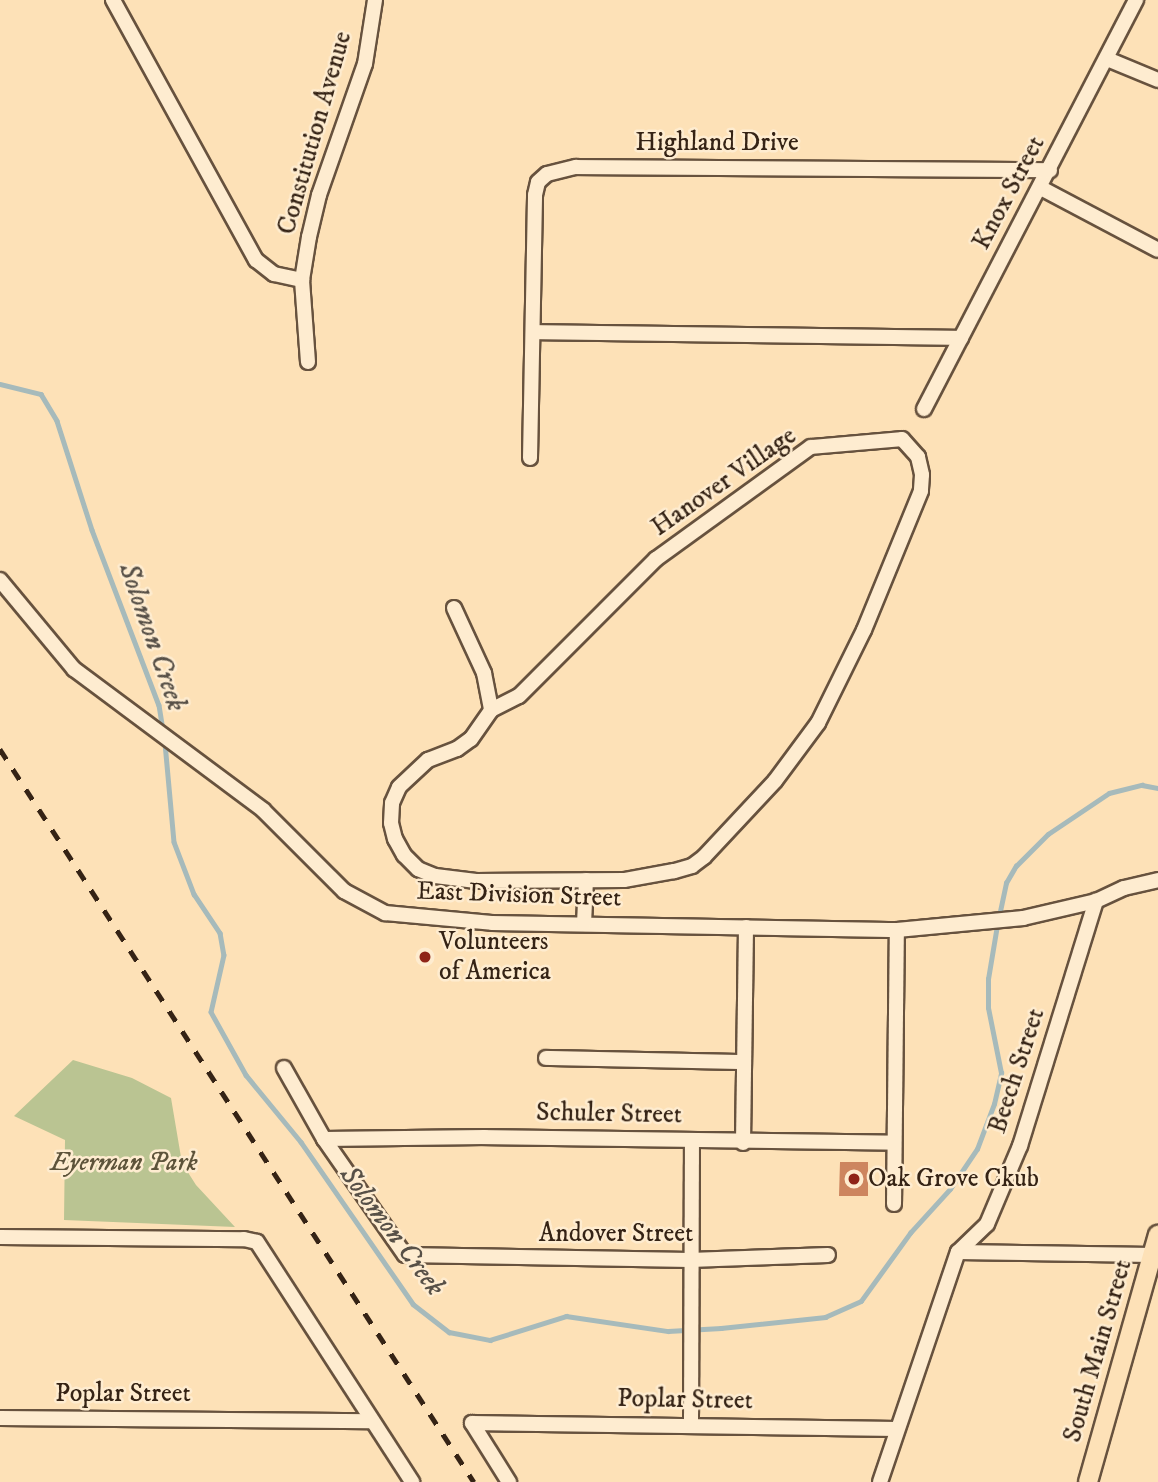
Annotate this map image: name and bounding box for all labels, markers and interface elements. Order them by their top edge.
street label: Constitution Avenue [271,28,359,238]
street label: Highland Drive [635,127,799,159]
street label: Knox Street [966,131,1052,255]
street label: Hanover Village [646,421,802,543]
water label: Solomon Creek [111,559,193,715]
street label: East Division Street [416,876,622,914]
place label: Volunteers of America [439,926,551,988]
marker: Volunteers of America [417,949,433,965]
street label: Beech Street [982,1004,1052,1138]
street label: Schuler Street [536,1097,682,1131]
park label: Eyerman Park [50,1147,198,1179]
water label: Solomon Creek [332,1159,452,1303]
place label: Oak Grove Ckub [868,1163,1039,1195]
marker: Oak Grove Ckub [846,1171,862,1187]
street label: Andover Street [539,1218,693,1250]
street label: South Main Street [1057,1256,1139,1446]
street label: Poplar Street [55,1378,191,1410]
street label: Poplar Street [617,1383,753,1417]

